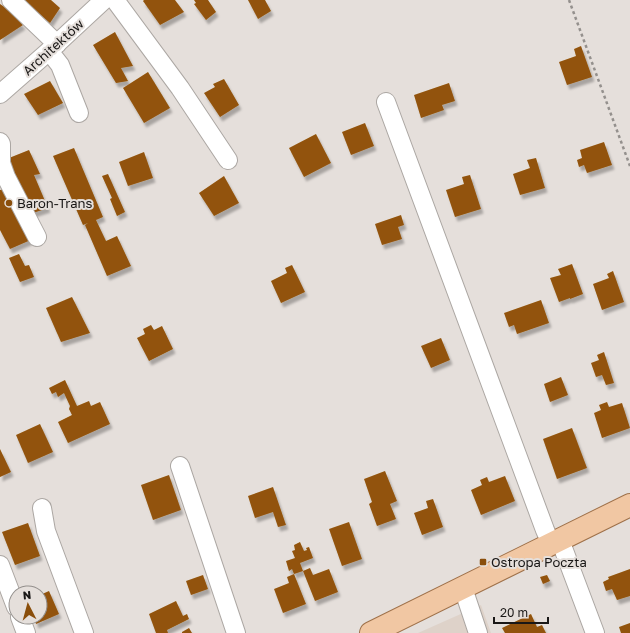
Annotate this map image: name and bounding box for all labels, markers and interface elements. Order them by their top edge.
street label: Architektów [19,15,87,78]
place label: Baron-Trans [17,195,93,211]
marker: Baron-Trans [4,198,14,208]
place label: Ostropa Poczta [491,554,587,570]
marker: Ostropa Poczta [478,557,488,567]
north arrow [8,585,48,625]
text: N [22,588,32,601]
scale bar [494,599,548,625]
text: 20 m [500,605,528,620]

